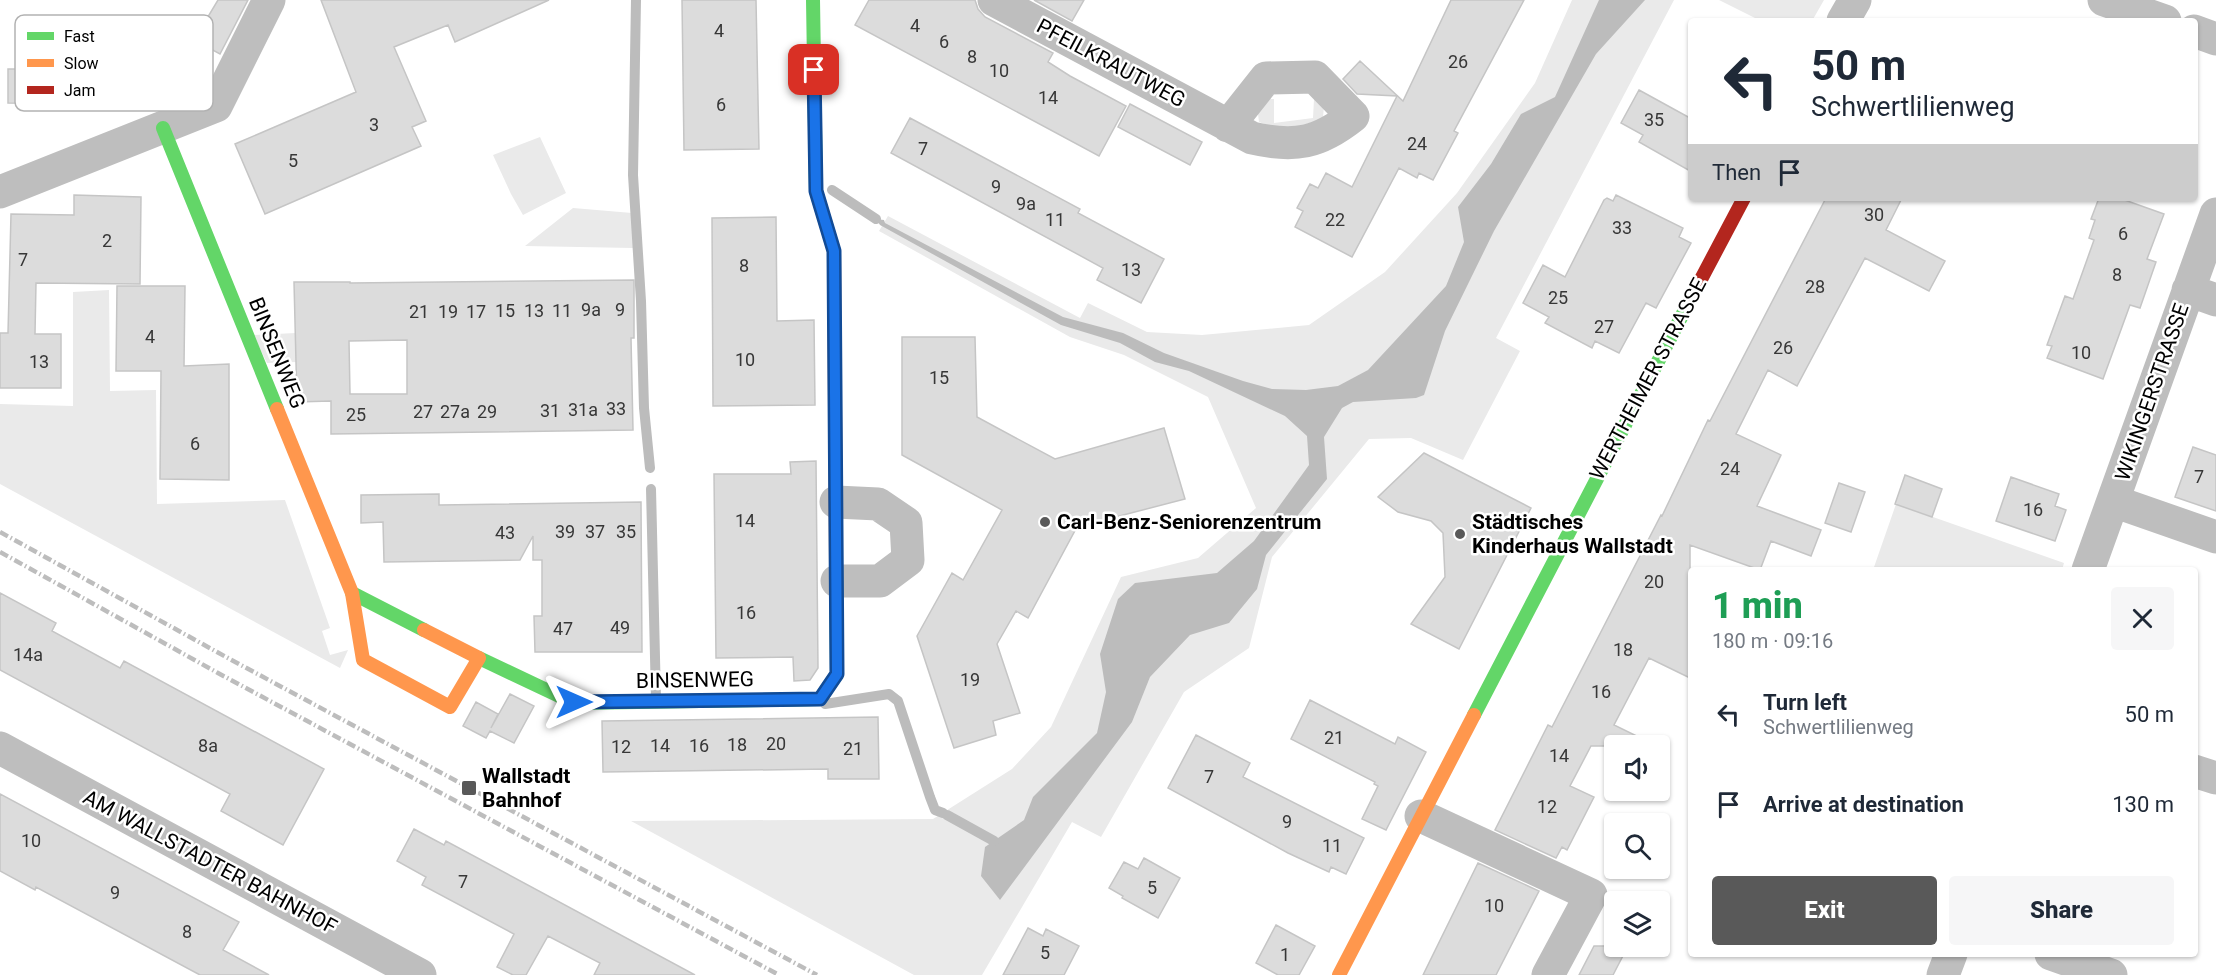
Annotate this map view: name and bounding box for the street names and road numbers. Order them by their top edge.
street label: PFEILKRAUTWEG [1033,14,1189,112]
street label: WERTHEIMER STRASSE [1585,274,1711,484]
street label: BINSENWEG [244,294,310,412]
street label: WIKINGERSTRASSE [2110,300,2194,484]
street label: BINSENWEG [636,667,754,693]
street label: AM WALLSTADTER BAHNHOF [79,785,341,939]

